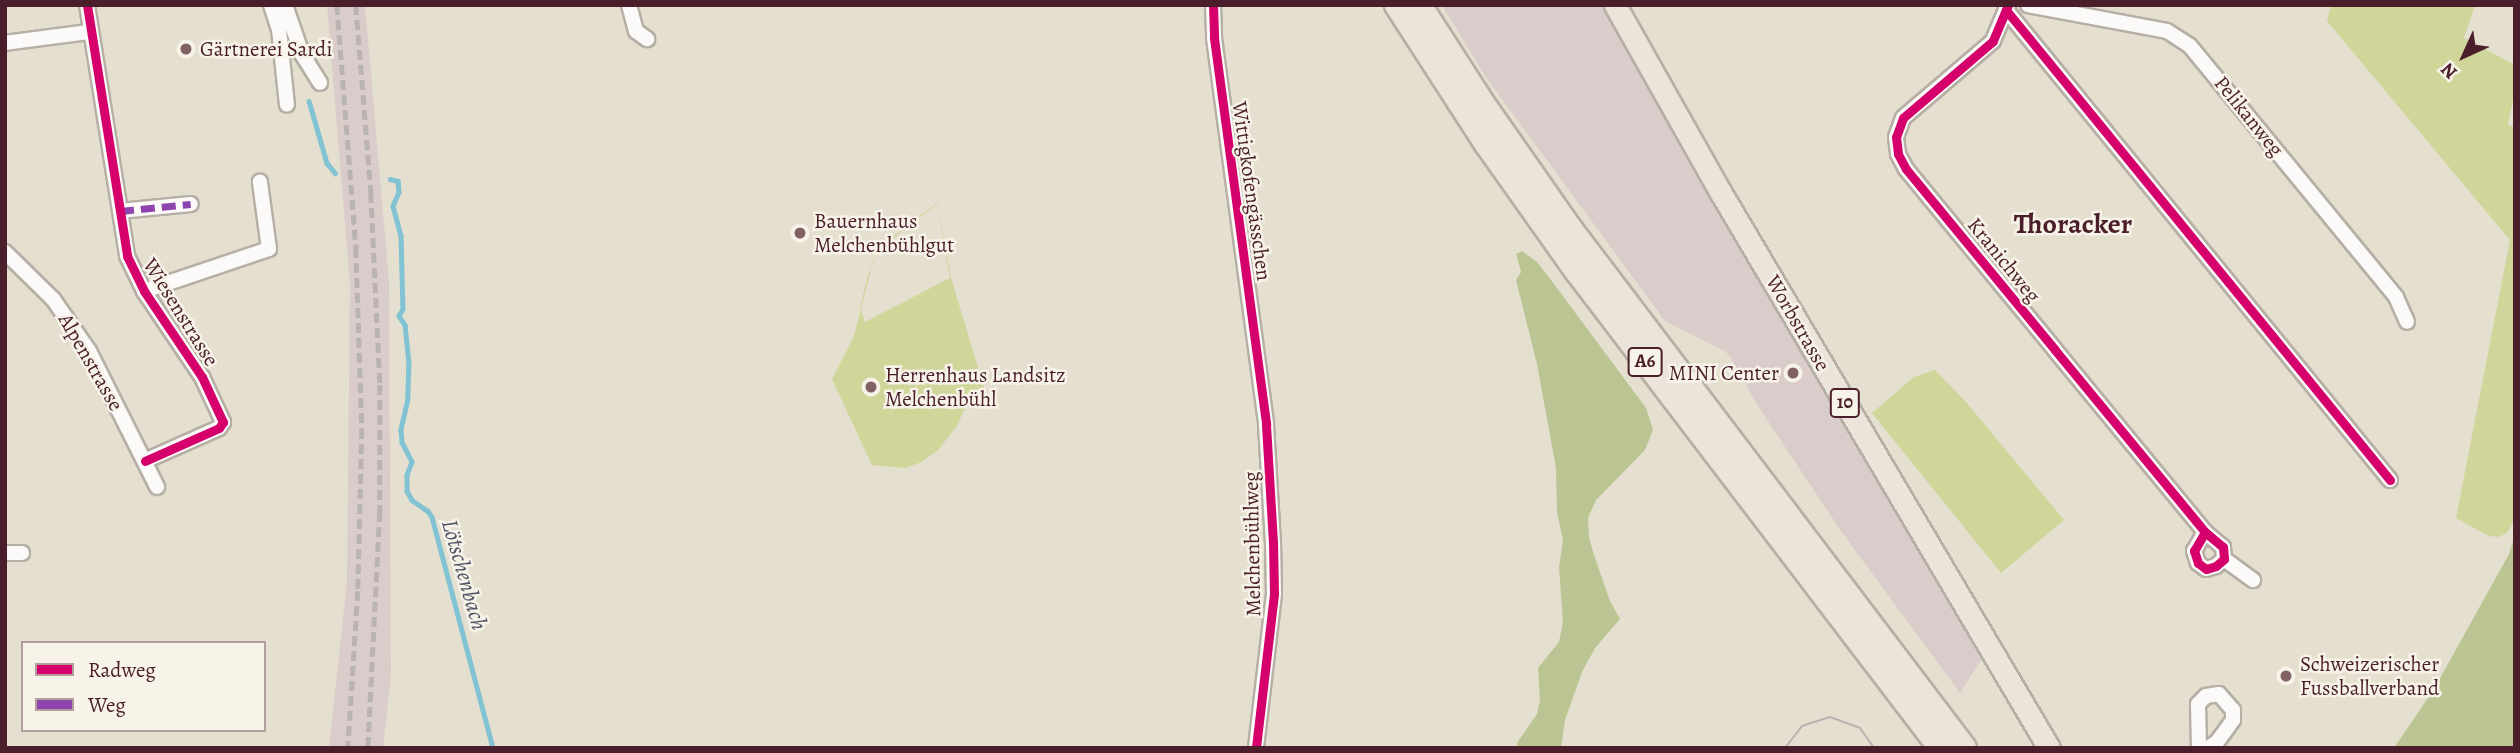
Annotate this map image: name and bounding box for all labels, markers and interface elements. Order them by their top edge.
north arrow [2429,21,2499,91]
place label: Gärtnerei Sardi [200,36,332,62]
marker: Gärtnerei Sardi [178,41,194,57]
text: N [2435,57,2463,85]
street label: Pelikanweg [2209,71,2289,161]
street label: Wittigkofengässchen [1227,100,1277,282]
district label: Thoracker [2014,207,2132,241]
place label: Bauernhaus Melchenbühlgut [814,208,954,258]
street label: Kranichweg [1962,212,2046,308]
marker: Bauernhaus Melchenbühlgut [792,225,808,241]
street label: Wiesenstrasse [138,253,224,371]
street label: Worbstrasse [1760,271,1836,375]
street label: Alpenstrasse [53,309,129,415]
road number: A6 [1628,346,1662,378]
place label: MINI Center [1669,360,1779,386]
place label: Herrenhaus Landsitz Melchenbühl [885,362,1066,412]
marker: MINI Center [1785,365,1801,381]
marker: Herrenhaus Landsitz Melchenbühl [863,379,879,395]
road number: 10 [1829,388,1861,418]
street label: Melchenbühlweg [1238,471,1266,617]
water label: Lötschenbach [435,516,493,634]
legend [21,641,266,732]
place label: Schweizerischer Fussballverband [2300,651,2439,701]
text: Radweg [88,656,156,684]
marker: Schweizerischer Fussballverband [2278,668,2294,684]
text: Weg [88,691,126,719]

